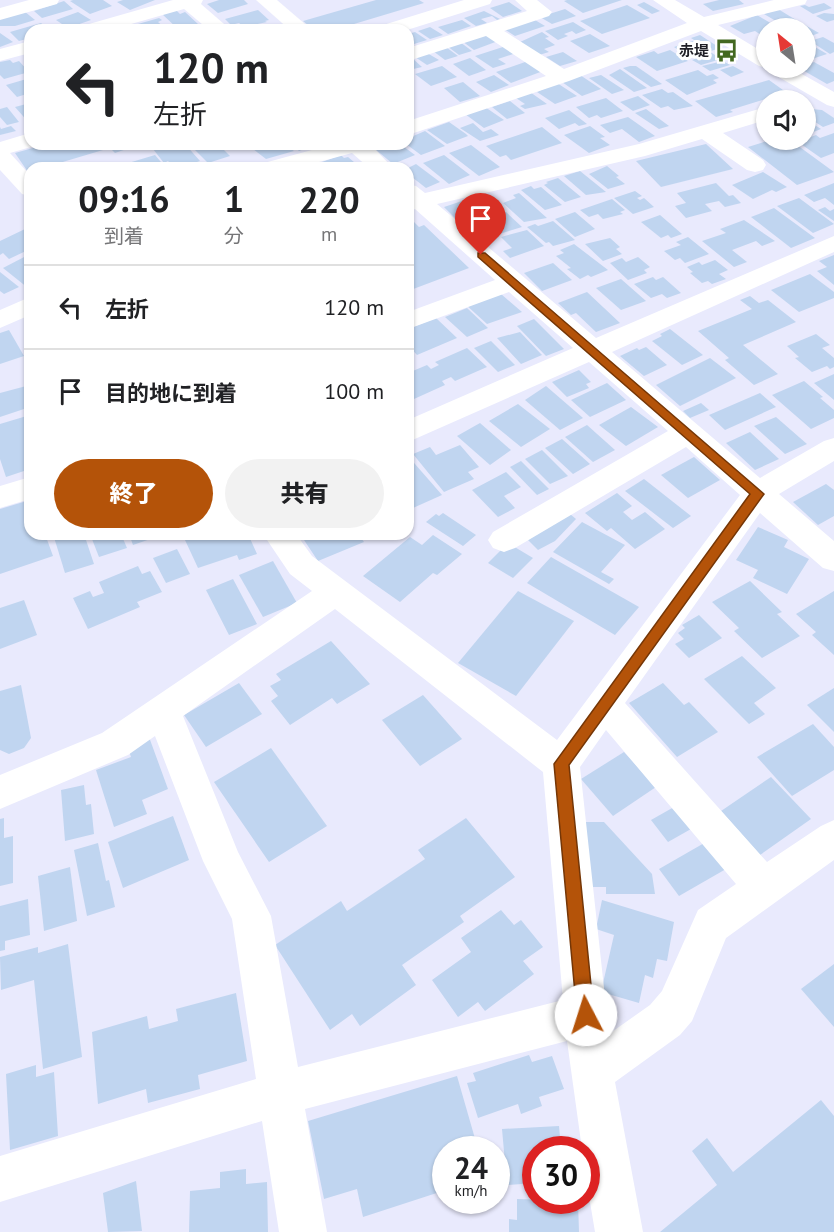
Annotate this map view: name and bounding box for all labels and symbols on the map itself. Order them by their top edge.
north arrow [756,18,816,78]
bus stop icon: 赤堤 [714,37,740,63]
place label: 赤堤 [679,41,709,60]
pin [455,193,506,255]
position arrow [554,983,618,1047]
speed limit sign: 30 [522,1136,600,1214]

